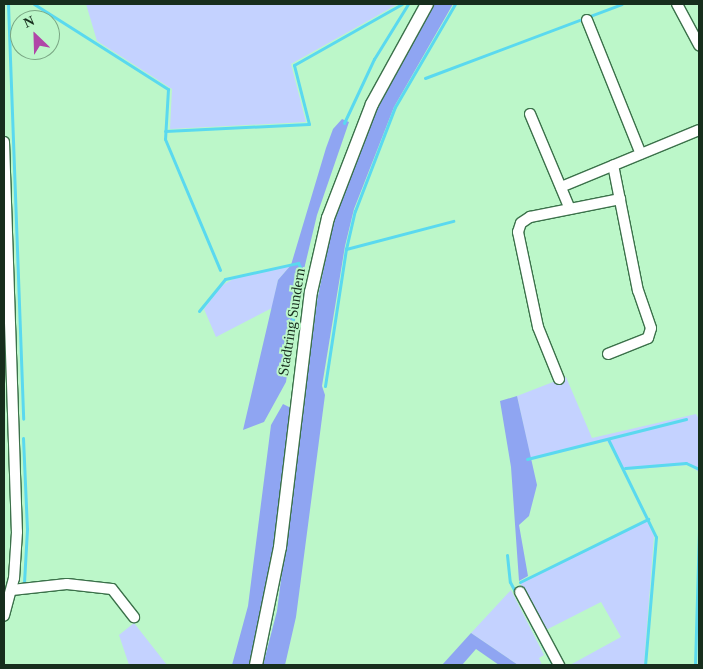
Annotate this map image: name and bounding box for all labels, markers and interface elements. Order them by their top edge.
north arrow [10,10,60,60]
text: N [21,13,37,31]
street label: Stadtring Sundern [275,267,309,377]

